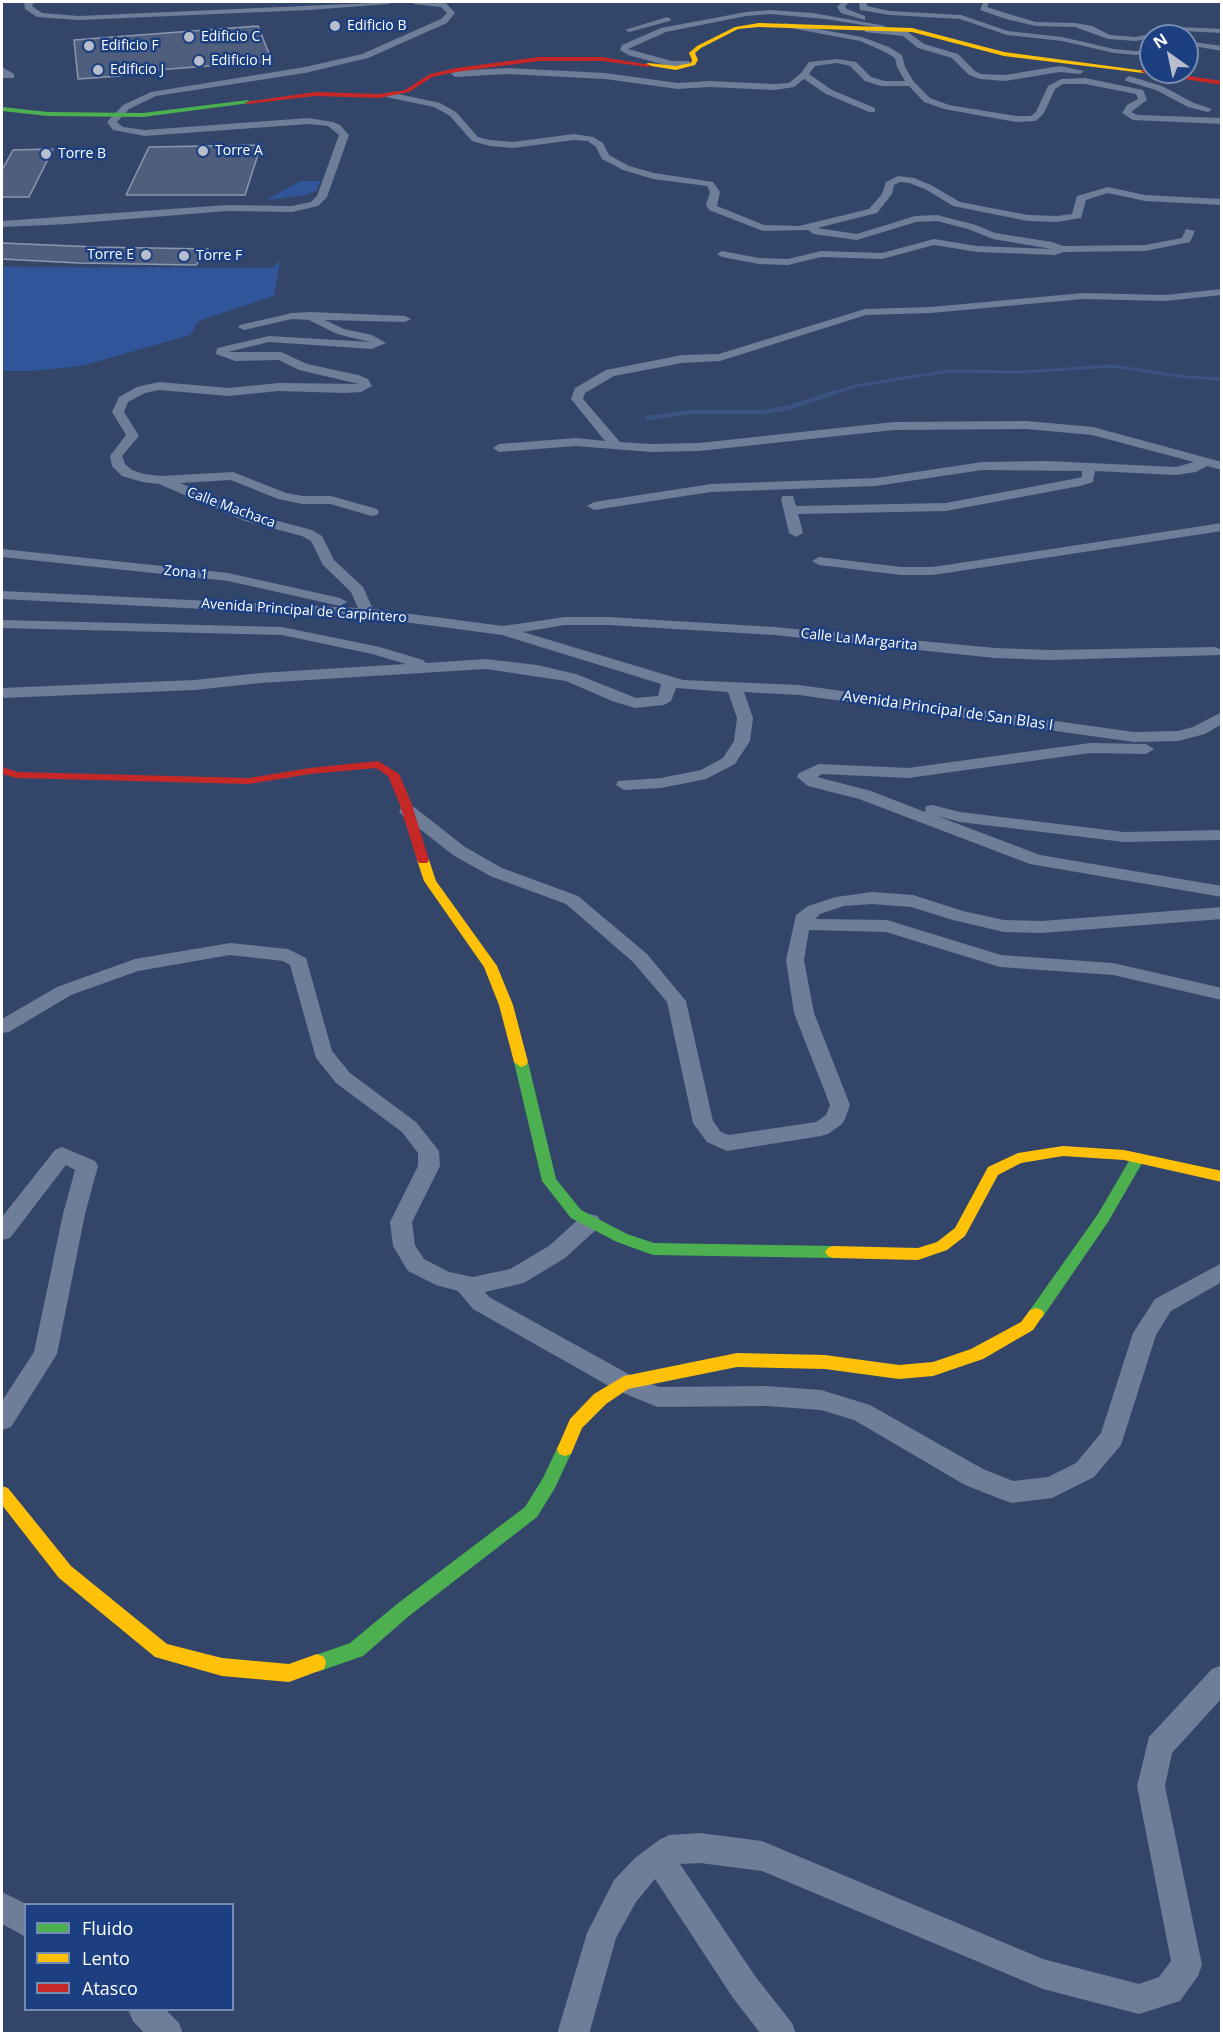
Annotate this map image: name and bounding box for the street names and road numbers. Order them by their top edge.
street label: Calle Machaca [184,484,278,532]
street label: Zona 1 [163,562,209,584]
street label: Avenida Principal de Carpintero [201,595,407,627]
street label: Calle La Margarita [800,626,918,654]
street label: Avenida Principal de San Blas I [842,687,1054,735]

